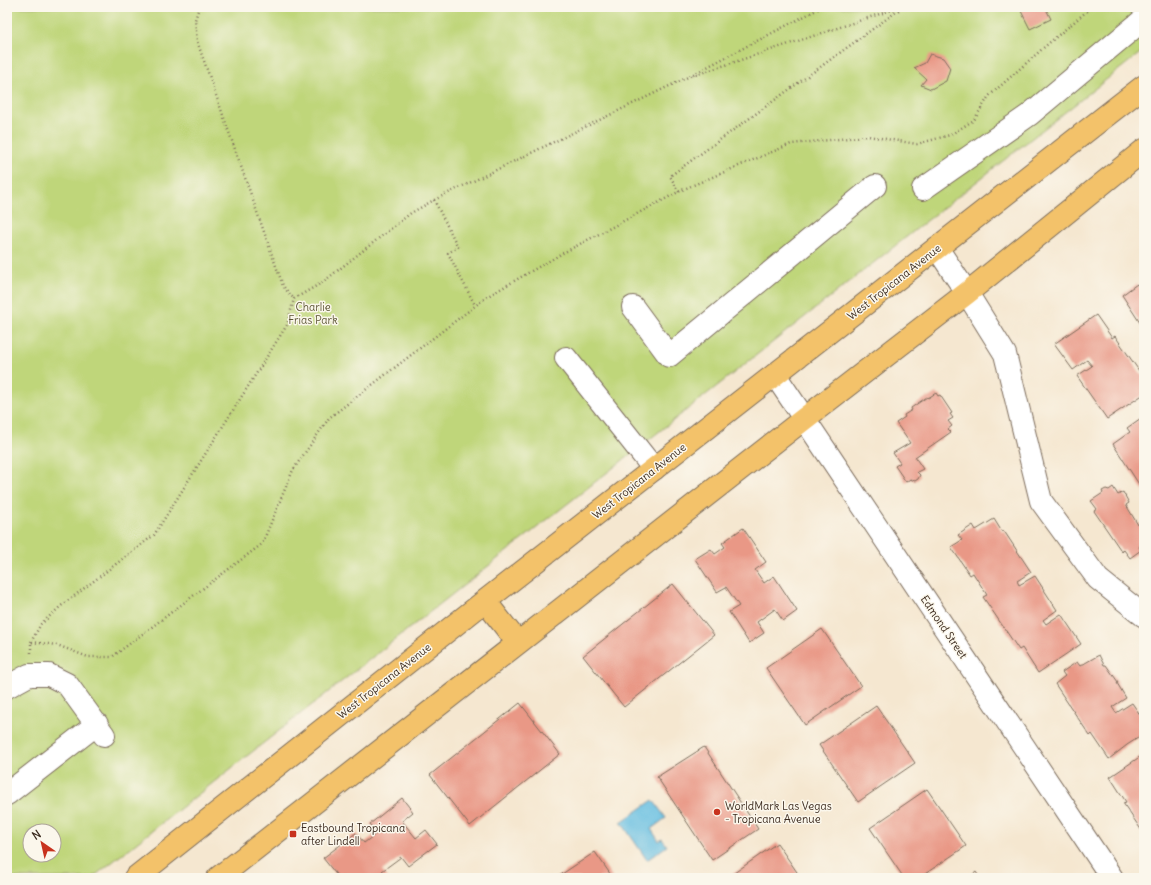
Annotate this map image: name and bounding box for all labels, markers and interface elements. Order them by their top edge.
street label: West Tropicana Avenue [844,241,944,323]
park label: Charlie Frias Park [288,300,338,327]
street label: West Tropicana Avenue [589,440,689,522]
street label: Edmond Street [918,593,970,662]
street label: West Tropicana Avenue [334,640,434,722]
place label: WorldMark Las Vegas - Tropicana Avenue [725,799,832,826]
marker: WorldMark Las Vegas - Tropicana Avenue [712,807,722,817]
place label: Eastbound Tropicana after Lindell [301,821,405,848]
north arrow [22,823,62,863]
text: N [29,827,43,843]
marker: Eastbound Tropicana after Lindell [288,829,298,839]

